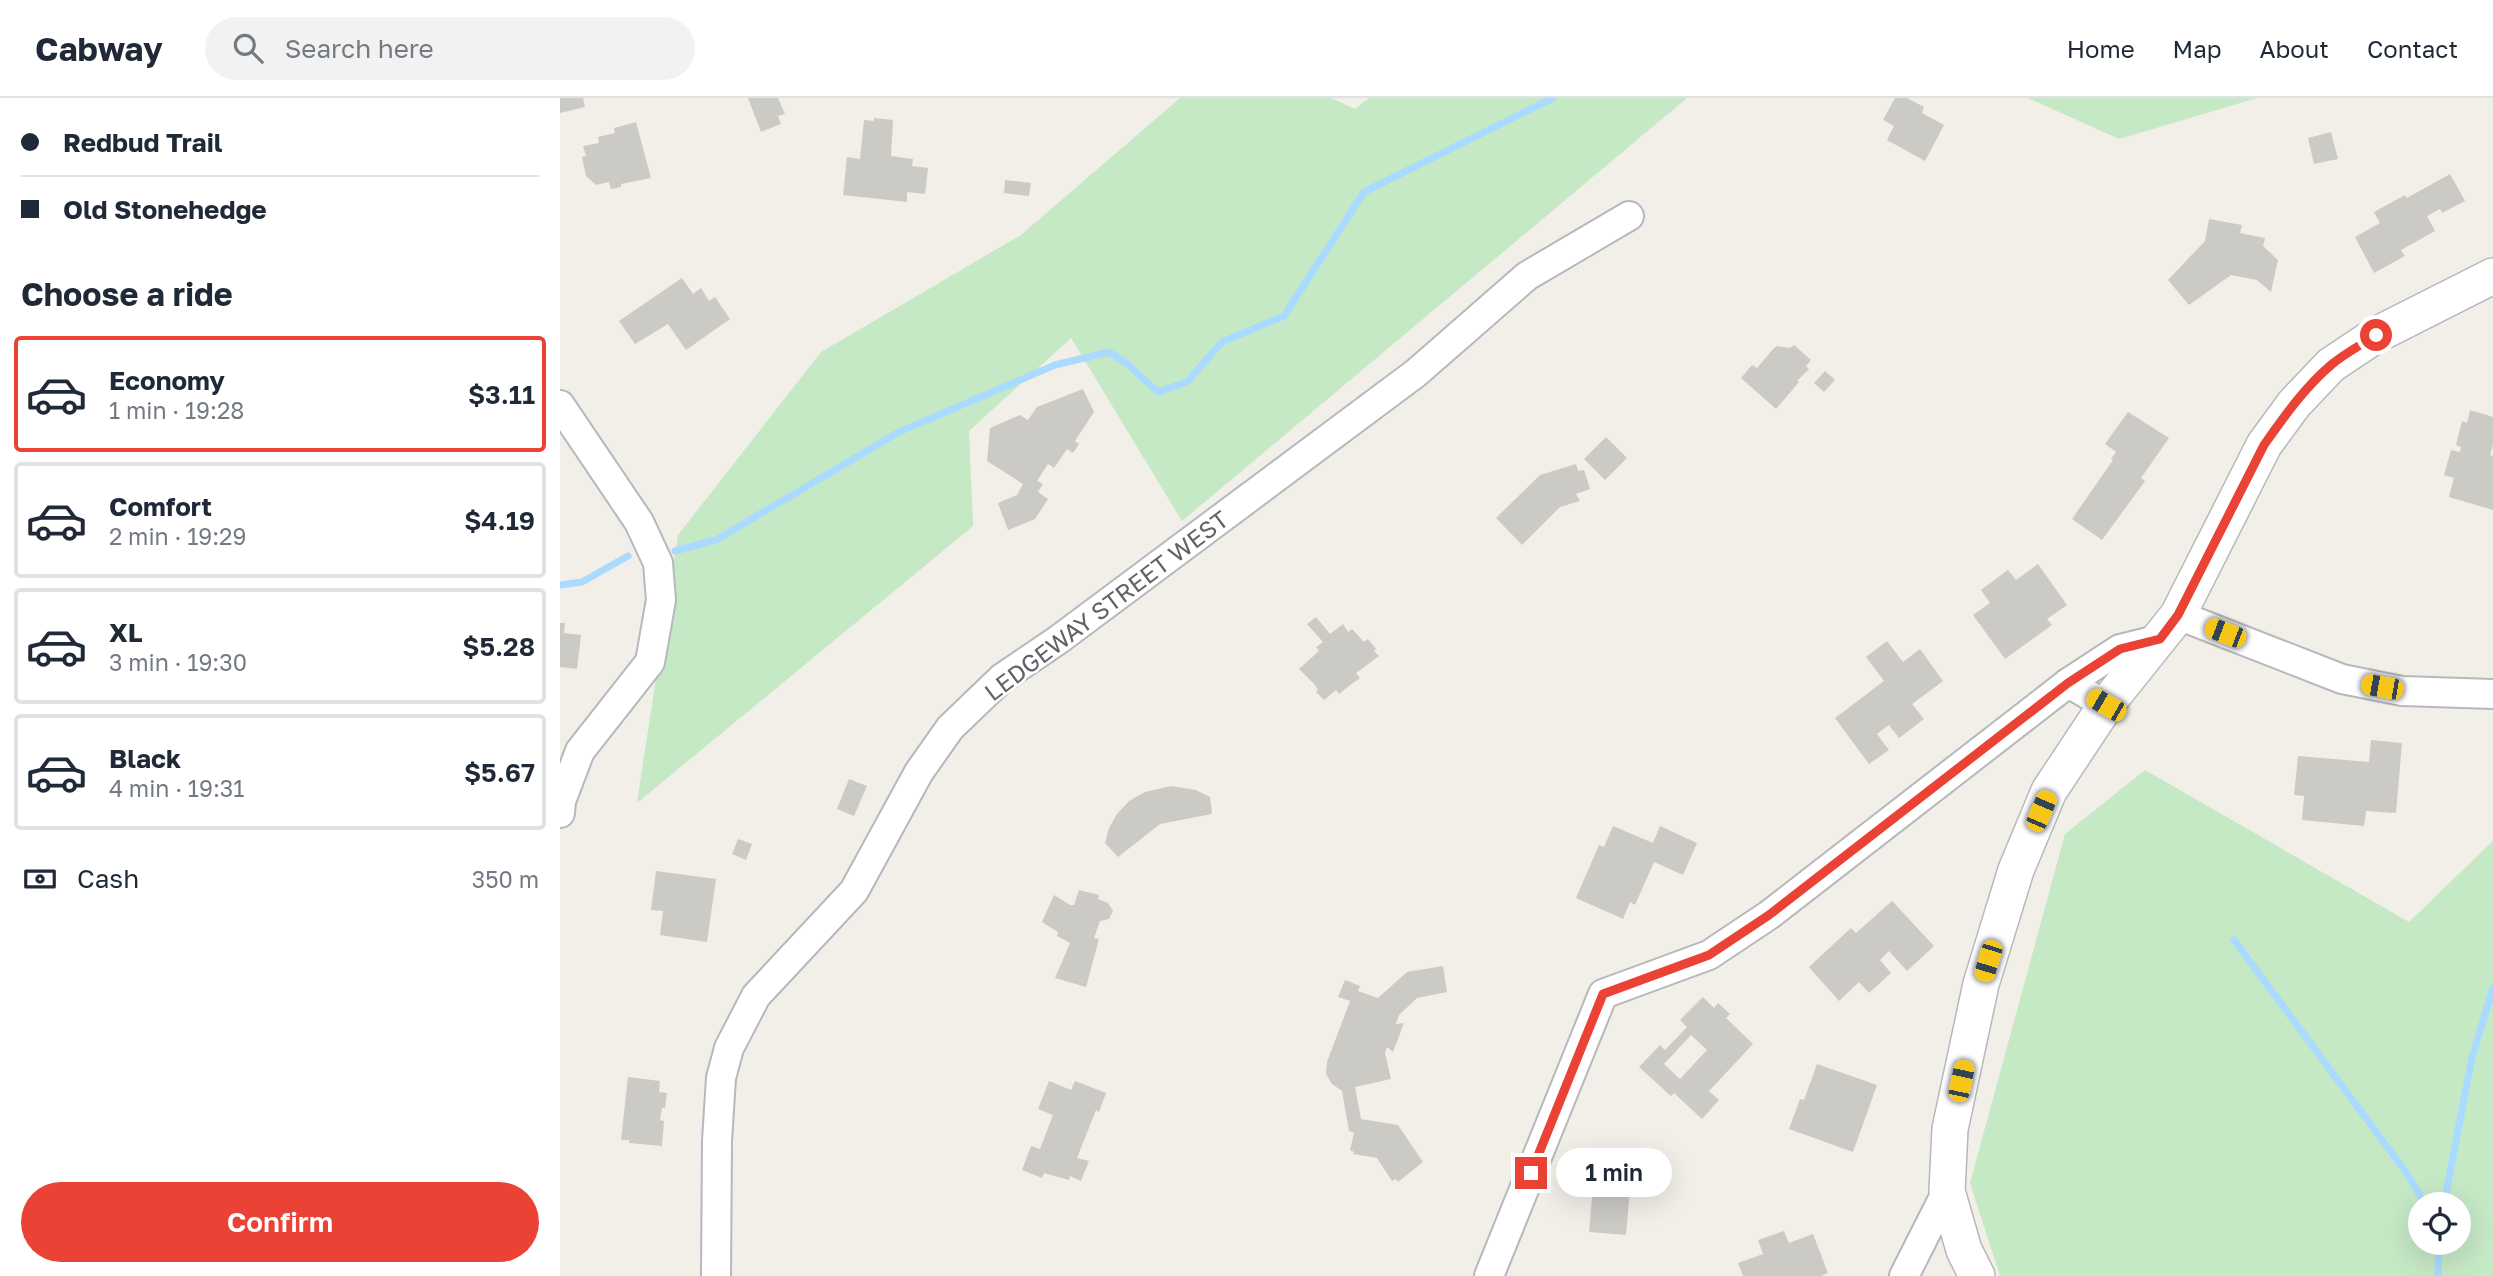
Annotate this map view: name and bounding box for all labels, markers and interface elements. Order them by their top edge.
search box [205,17,695,80]
text: Cabway [35,29,163,68]
icon: search [229,29,267,67]
text: Search here [285,33,434,64]
text: Home [2067,34,2135,63]
text: Map [2173,34,2222,63]
text: About [2260,34,2329,63]
text: Contact [2367,34,2458,63]
text: Redbud Trail [63,127,222,158]
text: Old Stonehedge [63,194,267,225]
text: Choose a ride [21,275,233,313]
route start [2360,319,2392,351]
icon: car [25,363,88,426]
text: Economy [109,365,225,396]
text: $3.11 [468,379,535,410]
text: 1 min · 19:28 [109,396,244,424]
icon: car [25,489,88,552]
text: Comfort [109,491,212,522]
street label: LEDGEWAY STREET WEST [978,504,1234,706]
text: $4.19 [464,505,535,536]
text: 2 min · 19:29 [109,522,246,550]
icon: car [25,615,88,678]
car [2202,616,2249,650]
text: XL [109,617,143,648]
text: $5.28 [462,631,535,662]
text: 3 min · 19:30 [109,648,247,676]
car [2360,673,2405,701]
car [2083,685,2130,725]
icon: car [25,741,88,804]
text: Black [109,743,181,774]
text: $5.67 [464,757,535,788]
text: 4 min · 19:31 [109,774,244,802]
car [2024,788,2059,834]
icon: cash [21,860,59,898]
text: Cash [77,863,139,894]
text: 350 m [472,865,539,893]
car [1972,938,2005,984]
car [1947,1058,1976,1104]
callout: 1 min [1556,1148,1671,1198]
route end [1515,1157,1547,1189]
text: 1 min [1585,1158,1643,1186]
button: Confirm [21,1182,539,1262]
map controls [2408,1192,2471,1255]
button: locate [2408,1192,2471,1255]

